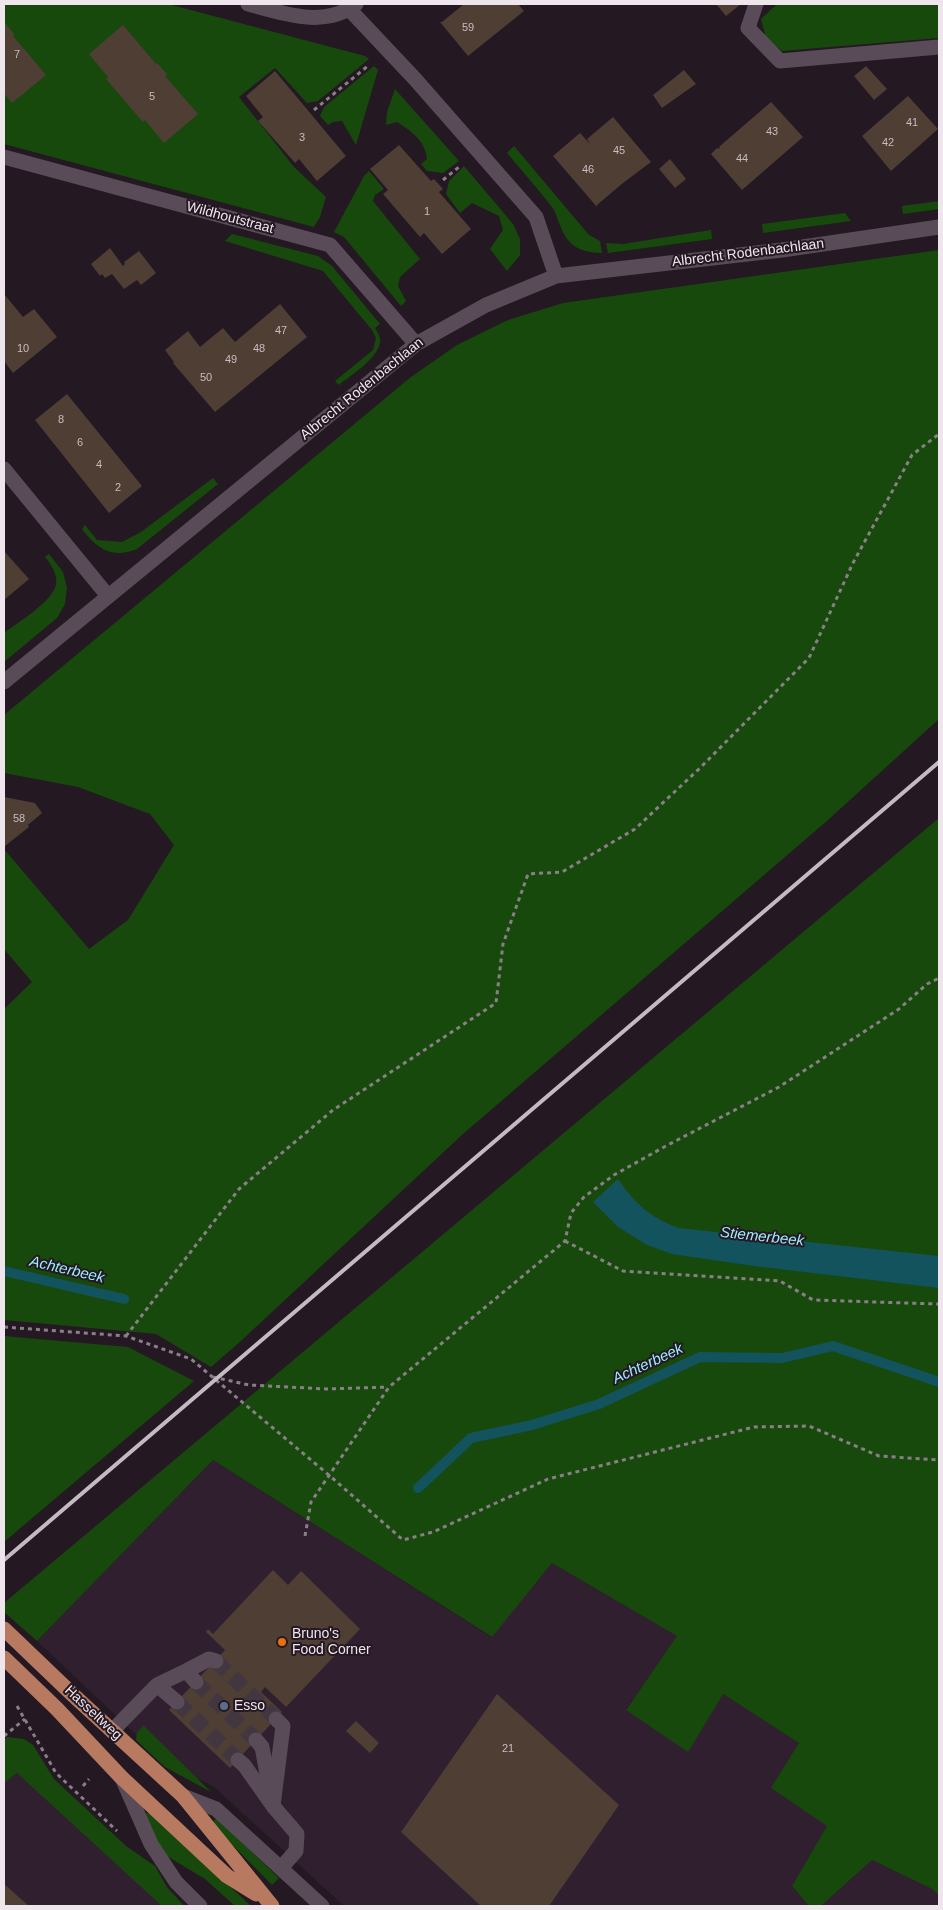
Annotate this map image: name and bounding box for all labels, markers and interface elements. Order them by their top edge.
house number: 59 [462,21,474,35]
house number: 7 [14,48,20,62]
house number: 5 [149,90,155,104]
house number: 41 [906,116,918,130]
house number: 43 [766,125,778,139]
house number: 3 [299,131,305,145]
house number: 42 [882,136,894,150]
house number: 45 [613,144,625,158]
house number: 44 [736,152,748,166]
house number: 46 [582,163,594,177]
street label: Wildhoutstraat [185,198,275,238]
house number: 1 [424,205,430,219]
street label: Albrecht Rodenbachlaan [671,235,825,271]
house number: 47 [275,324,287,338]
street label: Albrecht Rodenbachlaan [297,334,427,444]
house number: 10 [17,342,29,356]
house number: 48 [253,342,265,356]
house number: 49 [225,353,237,367]
house number: 50 [200,371,212,385]
house number: 8 [58,413,64,427]
house number: 6 [77,436,83,450]
house number: 4 [96,458,102,472]
house number: 2 [115,481,121,495]
house number: 58 [13,812,25,826]
water label: Stiemerbeek [719,1224,805,1250]
water label: Achterbeek [28,1253,106,1287]
water label: Achterbeek [610,1340,686,1388]
place label: Bruno's Food Corner [292,1626,371,1658]
marker: Bruno's Food Corner [276,1636,288,1648]
street label: Hasseltweg [61,1682,125,1744]
place label: Esso [234,1698,265,1714]
marker: Esso [218,1700,230,1712]
house number: 21 [502,1742,514,1756]

